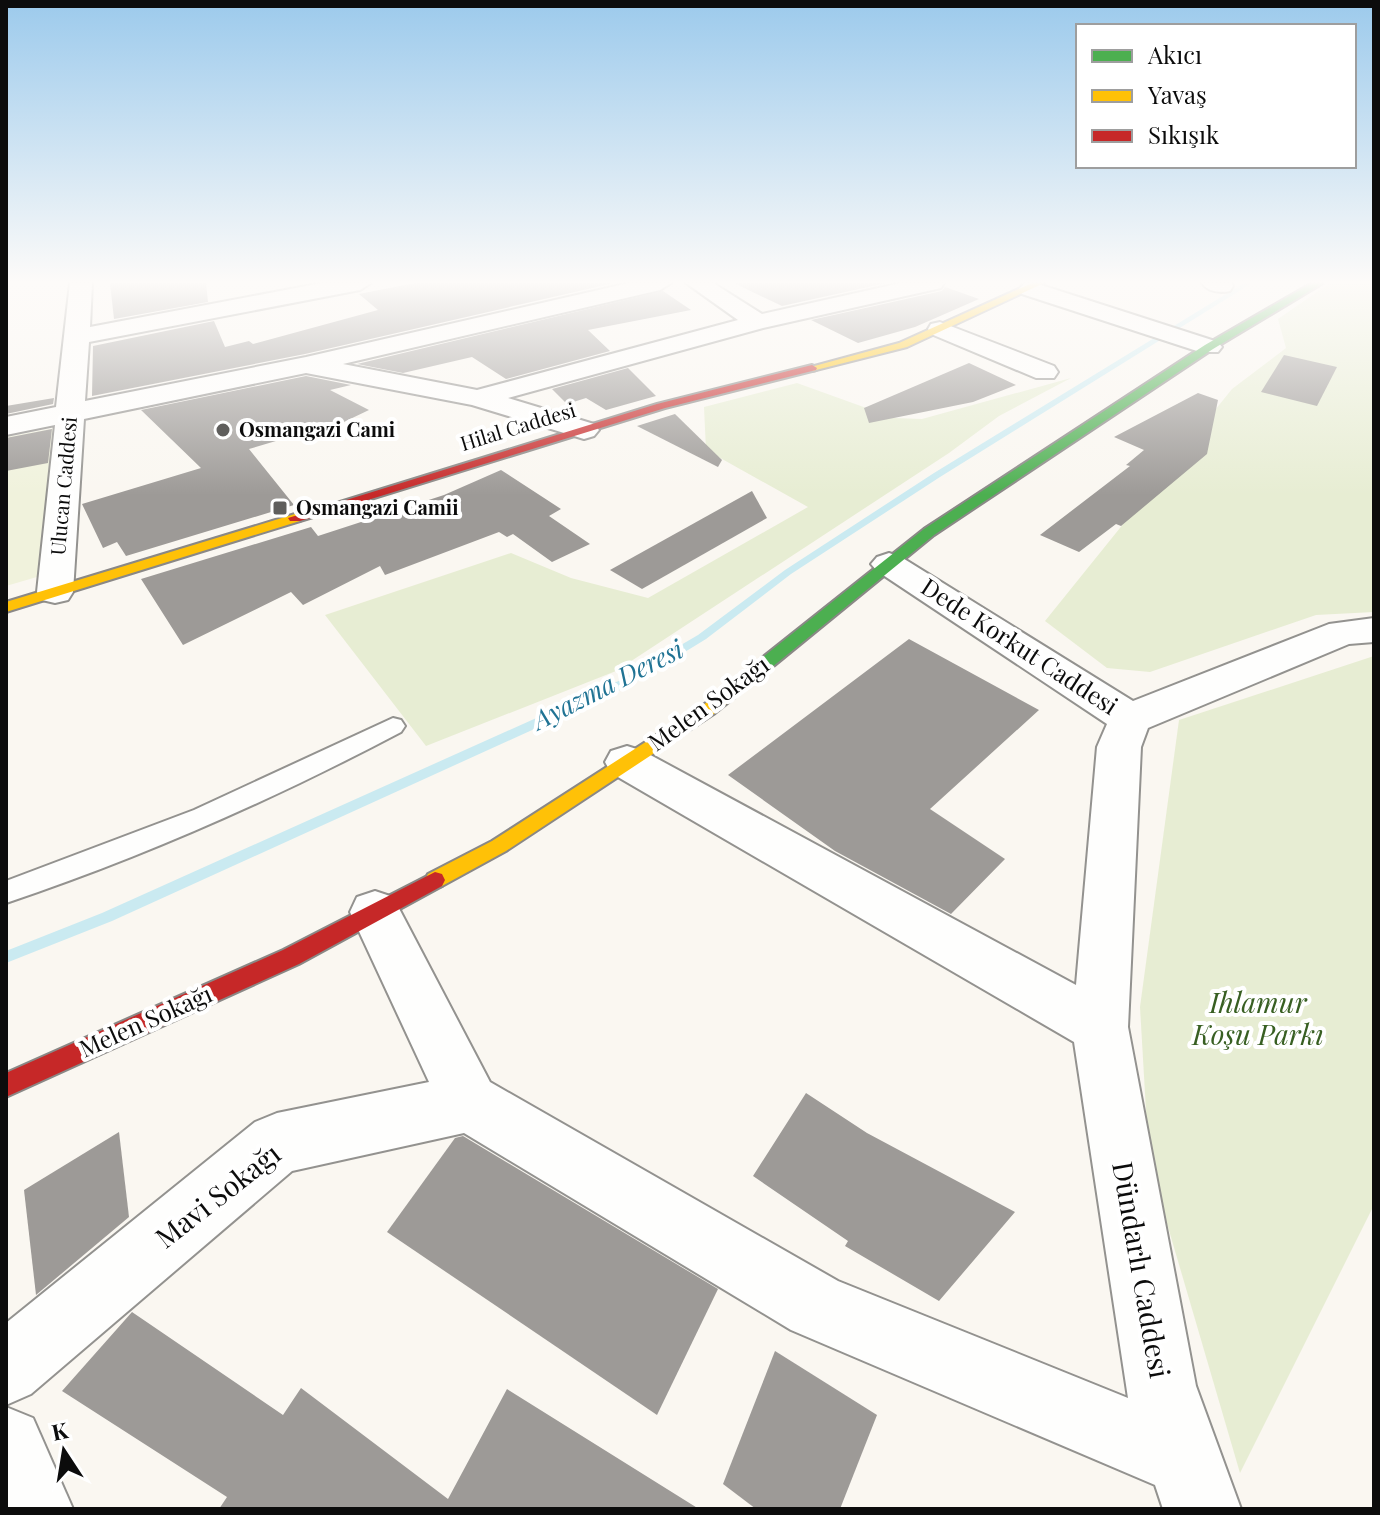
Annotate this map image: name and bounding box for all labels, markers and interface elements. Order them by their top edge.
legend [1076,24,1356,168]
text: Akıcı [1147,38,1202,70]
text: Yavaş [1147,78,1207,110]
text: Sıkışık [1148,118,1220,150]
street label: Hilal Caddesi [457,395,579,456]
street label: Ulucan Caddesi [43,415,82,556]
place label: Osmangazi Cami [239,415,395,442]
marker: Osmangazi Cami [214,421,232,439]
place label: Osmangazi Camii [296,493,458,520]
marker: Osmangazi Camii [271,499,289,517]
street label: Dede Korkut Caddesi [916,570,1124,721]
water label: Ayazma Deresi [523,630,690,738]
street label: Melen Sokağı [641,648,775,757]
street label: Melen Sokağı [74,977,217,1064]
park label: Ihlamur Koşu Parkı [1191,983,1324,1052]
street label: Mavi Sokağı [147,1134,287,1255]
street label: Dündarlı Caddesi [1105,1159,1180,1381]
north arrow [24,1411,104,1491]
text: K [49,1414,71,1447]

